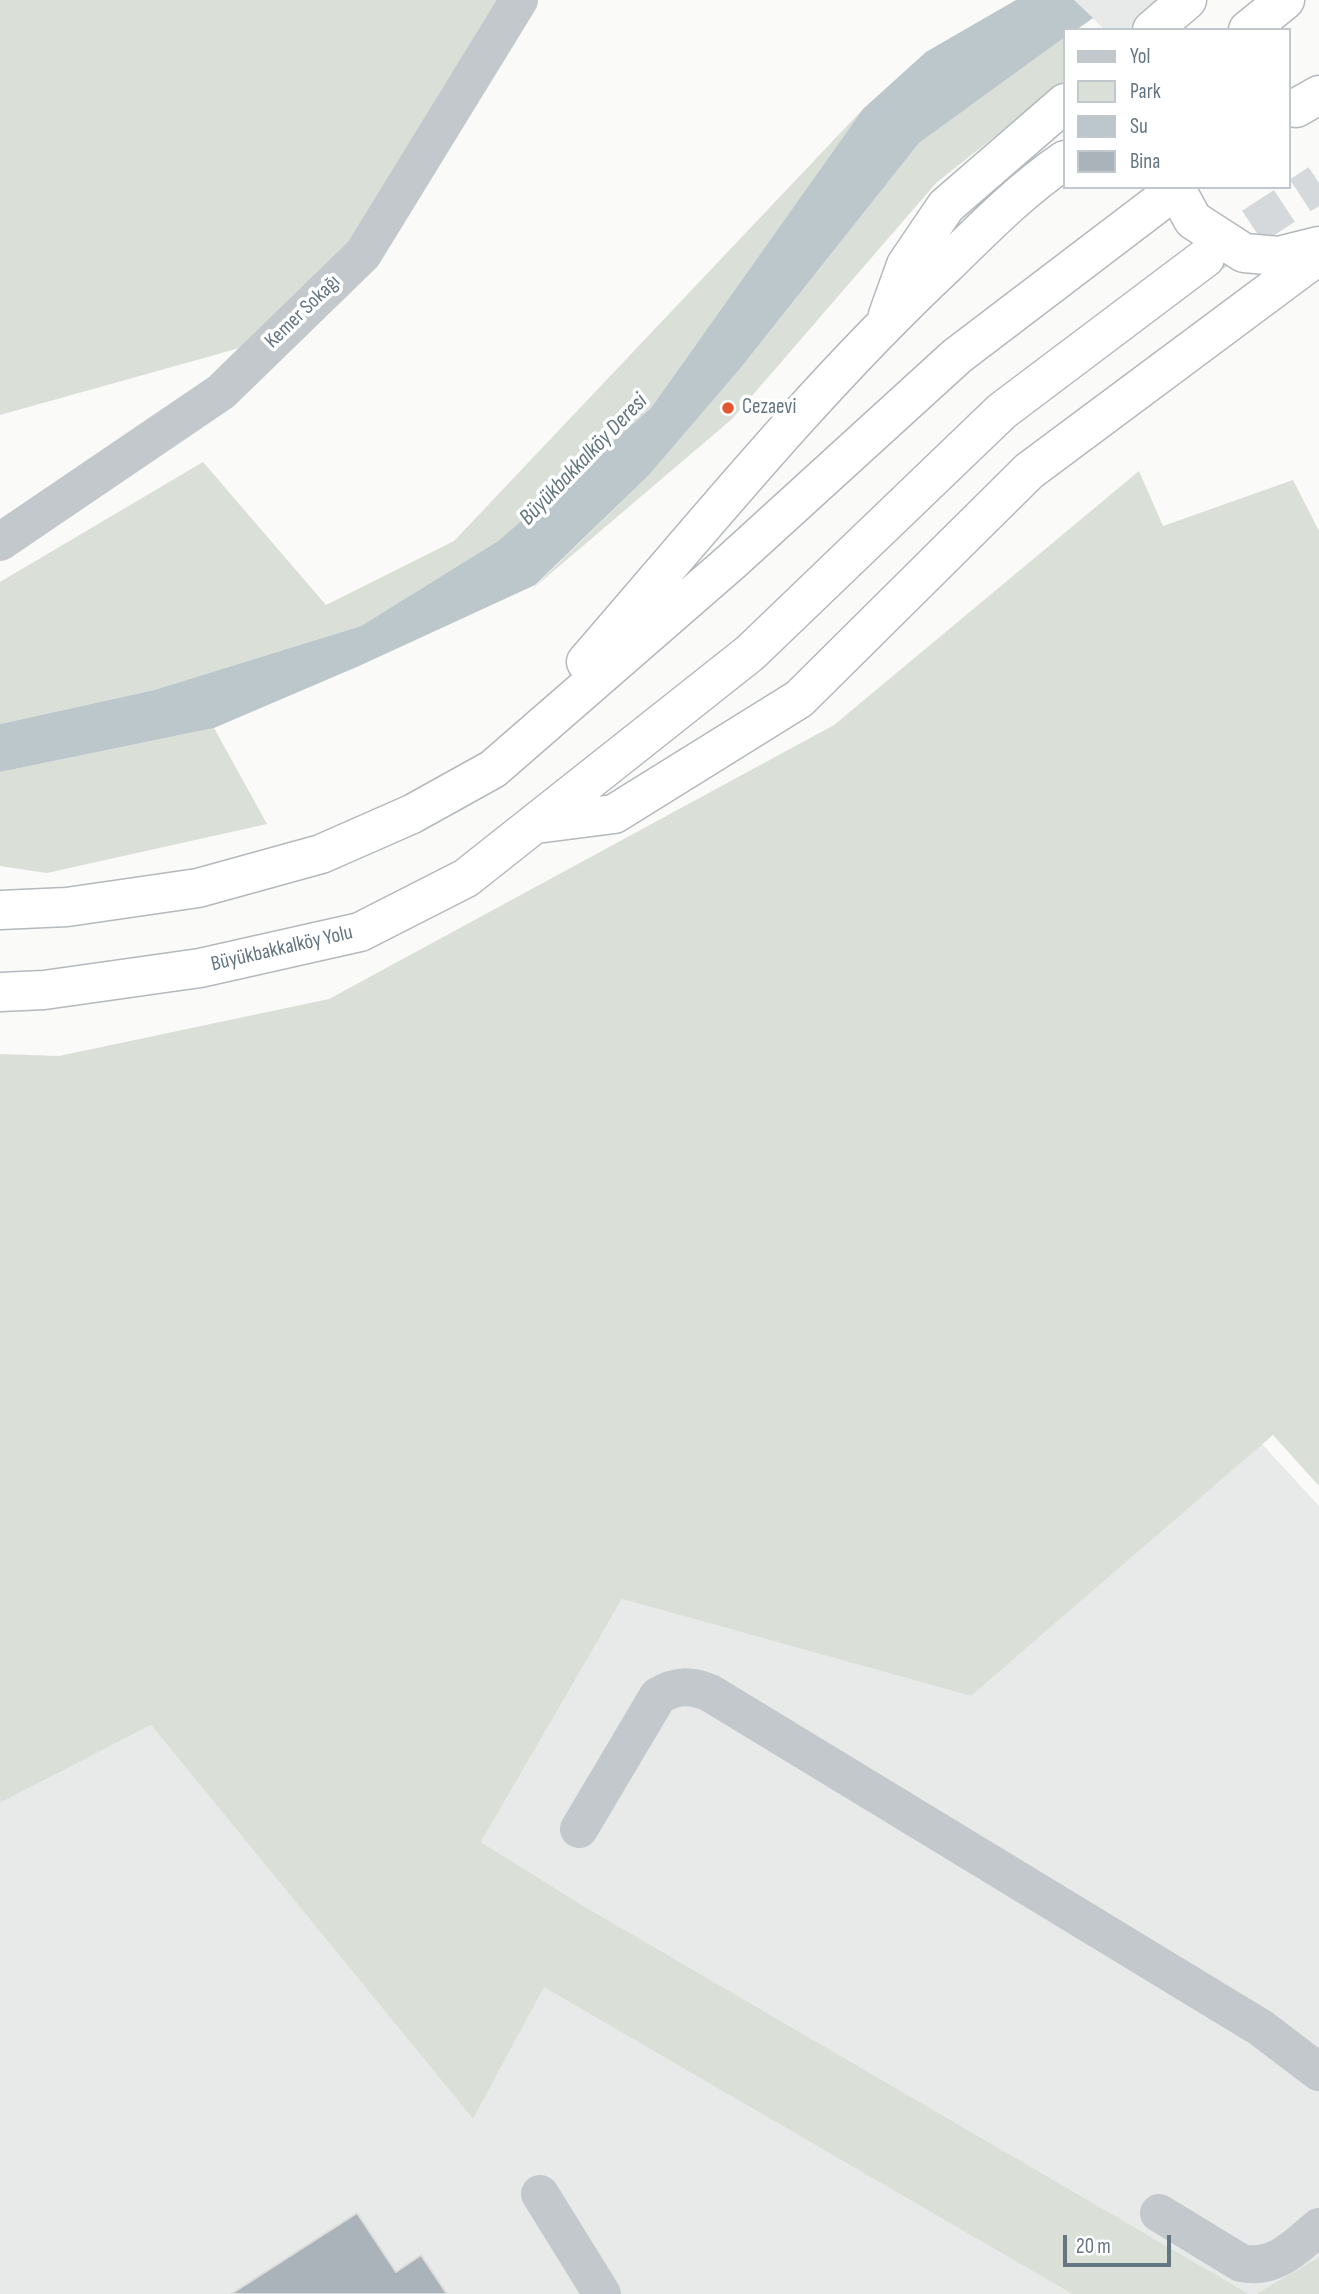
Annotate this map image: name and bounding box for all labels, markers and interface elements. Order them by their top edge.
legend [1064,28,1291,189]
text: Yol [1130,44,1150,69]
text: Park [1130,79,1161,104]
text: Su [1130,114,1148,139]
text: Bina [1130,149,1160,174]
street label: Kemer Sokağı [260,270,346,354]
water label: Büyükbakkalköy Deresi [514,389,654,531]
place label: Cezaevi [742,395,796,421]
marker: Cezaevi [720,400,736,416]
street label: Büyükbakkalköy Yolu [209,920,355,978]
scale bar [1067,2220,1176,2264]
text: 20 m [1076,2234,1111,2259]

